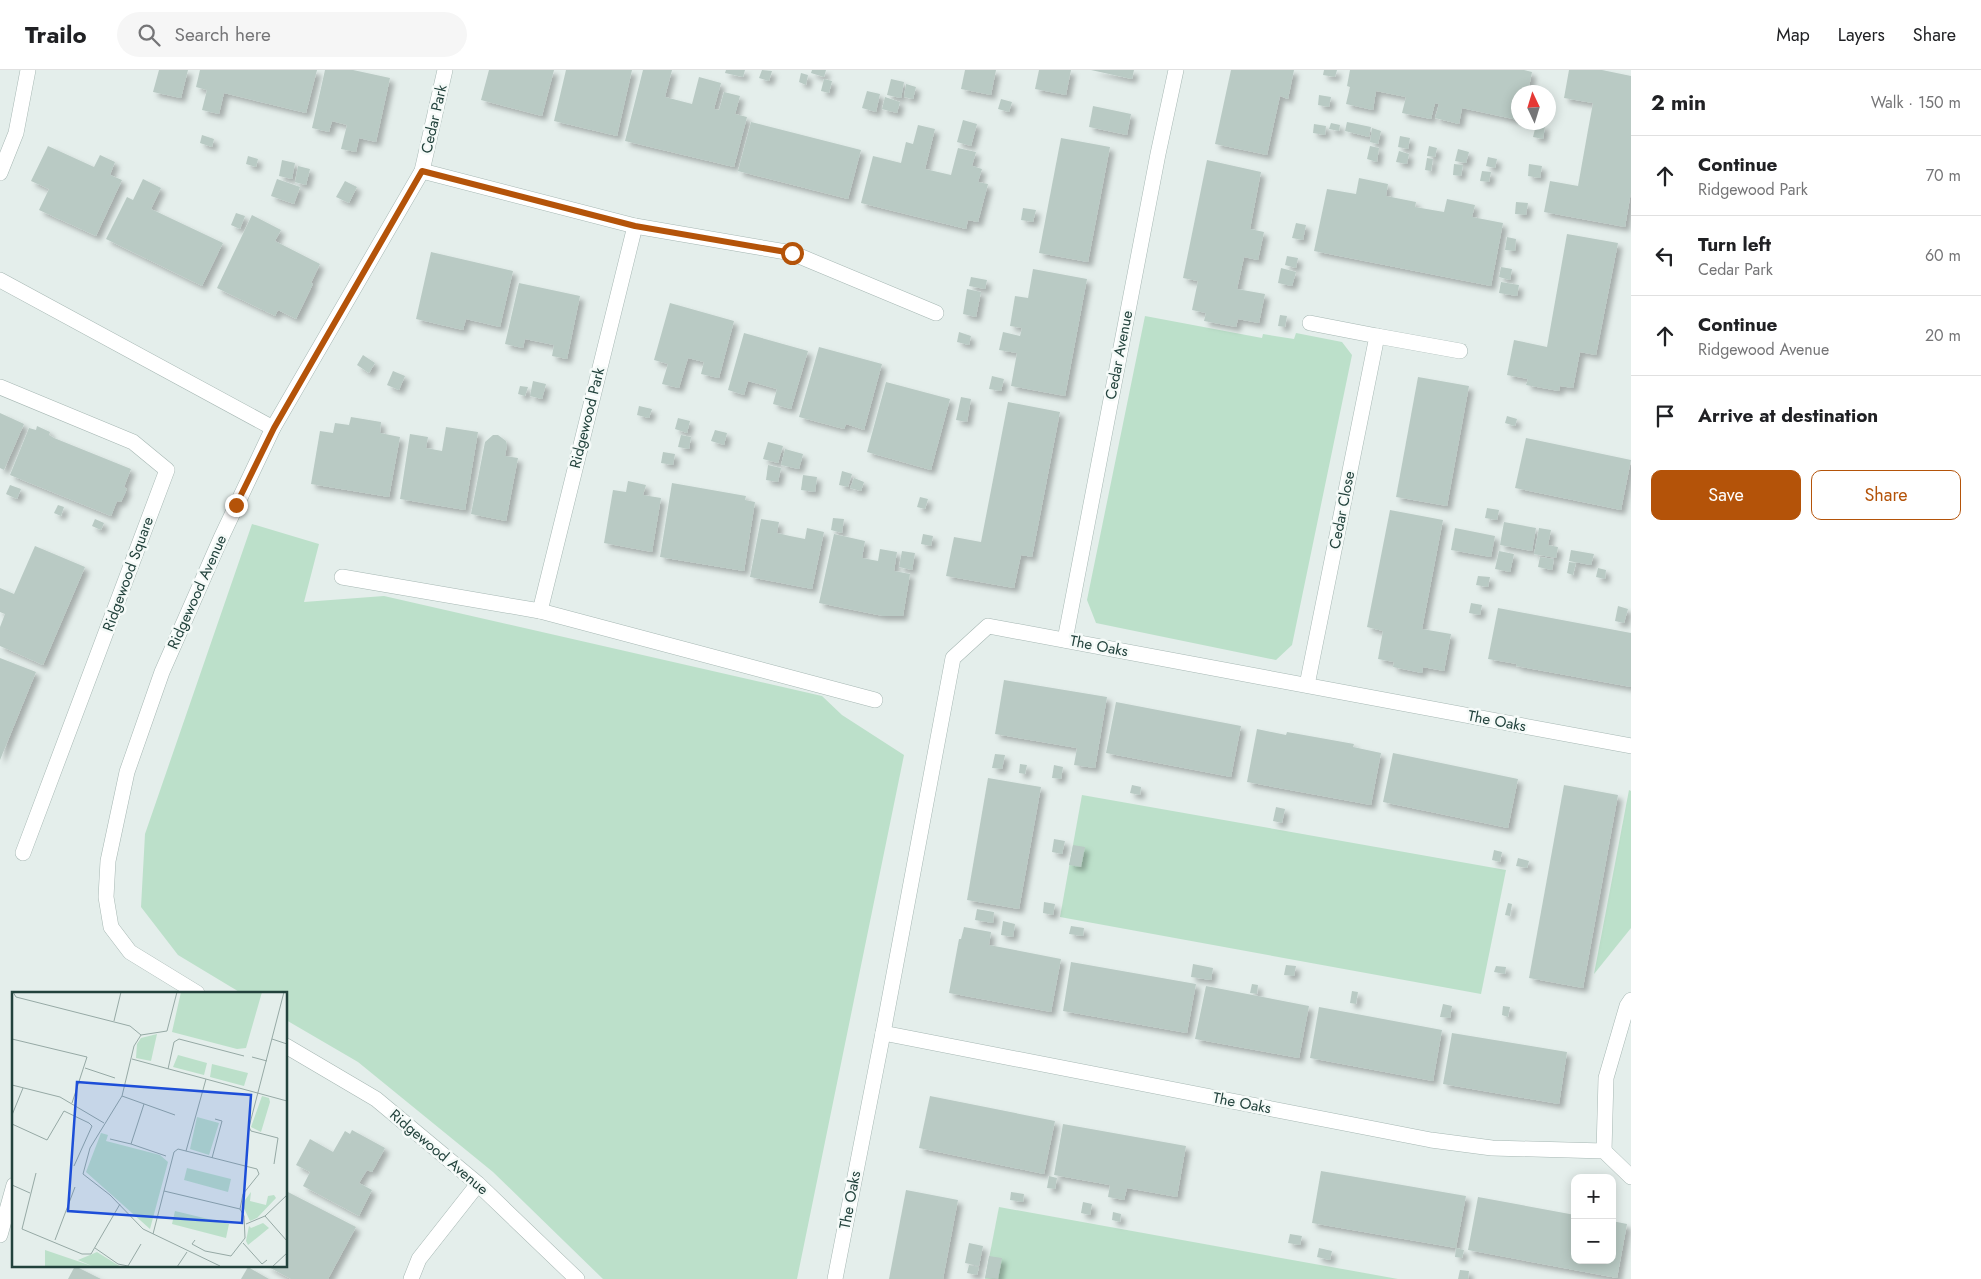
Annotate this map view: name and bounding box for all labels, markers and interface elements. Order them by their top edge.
search box [117,12,467,57]
text: Trailo [25,17,87,52]
icon: search [135,21,163,49]
text: Search here [175,21,271,48]
text: Map [1776,22,1810,48]
text: Layers [1838,22,1885,48]
text: Share [1913,22,1956,48]
street label: Cedar Park [415,82,453,156]
north arrow [1511,85,1556,130]
text: 2 min [1651,88,1706,118]
text: Walk · 150 m [1871,91,1961,114]
text: Continue [1698,151,1777,178]
icon: ahead [1651,162,1679,190]
text: 70 m [1926,164,1961,187]
text: Ridgewood Park [1698,178,1808,201]
text: Turn left [1698,231,1771,258]
route start [781,242,804,265]
icon: left [1651,242,1679,270]
text: 60 m [1925,244,1961,267]
text: Cedar Park [1698,258,1773,281]
street label: Cedar Avenue [1100,308,1138,401]
text: Continue [1698,311,1777,338]
icon: ahead [1651,322,1679,350]
text: 20 m [1925,324,1961,347]
text: Ridgewood Avenue [1698,338,1829,361]
street label: Ridgewood Park [564,365,610,471]
icon: arrive [1651,402,1679,430]
text: Arrive at destination [1698,402,1878,429]
street label: Cedar Close [1324,469,1360,551]
button: Save [1651,470,1801,520]
button: Share [1811,470,1961,520]
route end [225,494,248,517]
street label: Ridgewood Square [97,513,159,635]
street label: Ridgewood Avenue [162,531,232,653]
street label: The Oaks [1068,630,1130,662]
street label: The Oaks [1466,705,1528,737]
inset map [12,992,288,1266]
street label: The Oaks [1211,1087,1273,1119]
street label: Ridgewood Avenue [385,1104,493,1200]
street label: The Oaks [834,1169,866,1231]
map controls [1571,1174,1616,1264]
button: + [1571,1174,1616,1219]
button: − [1571,1219,1616,1264]

